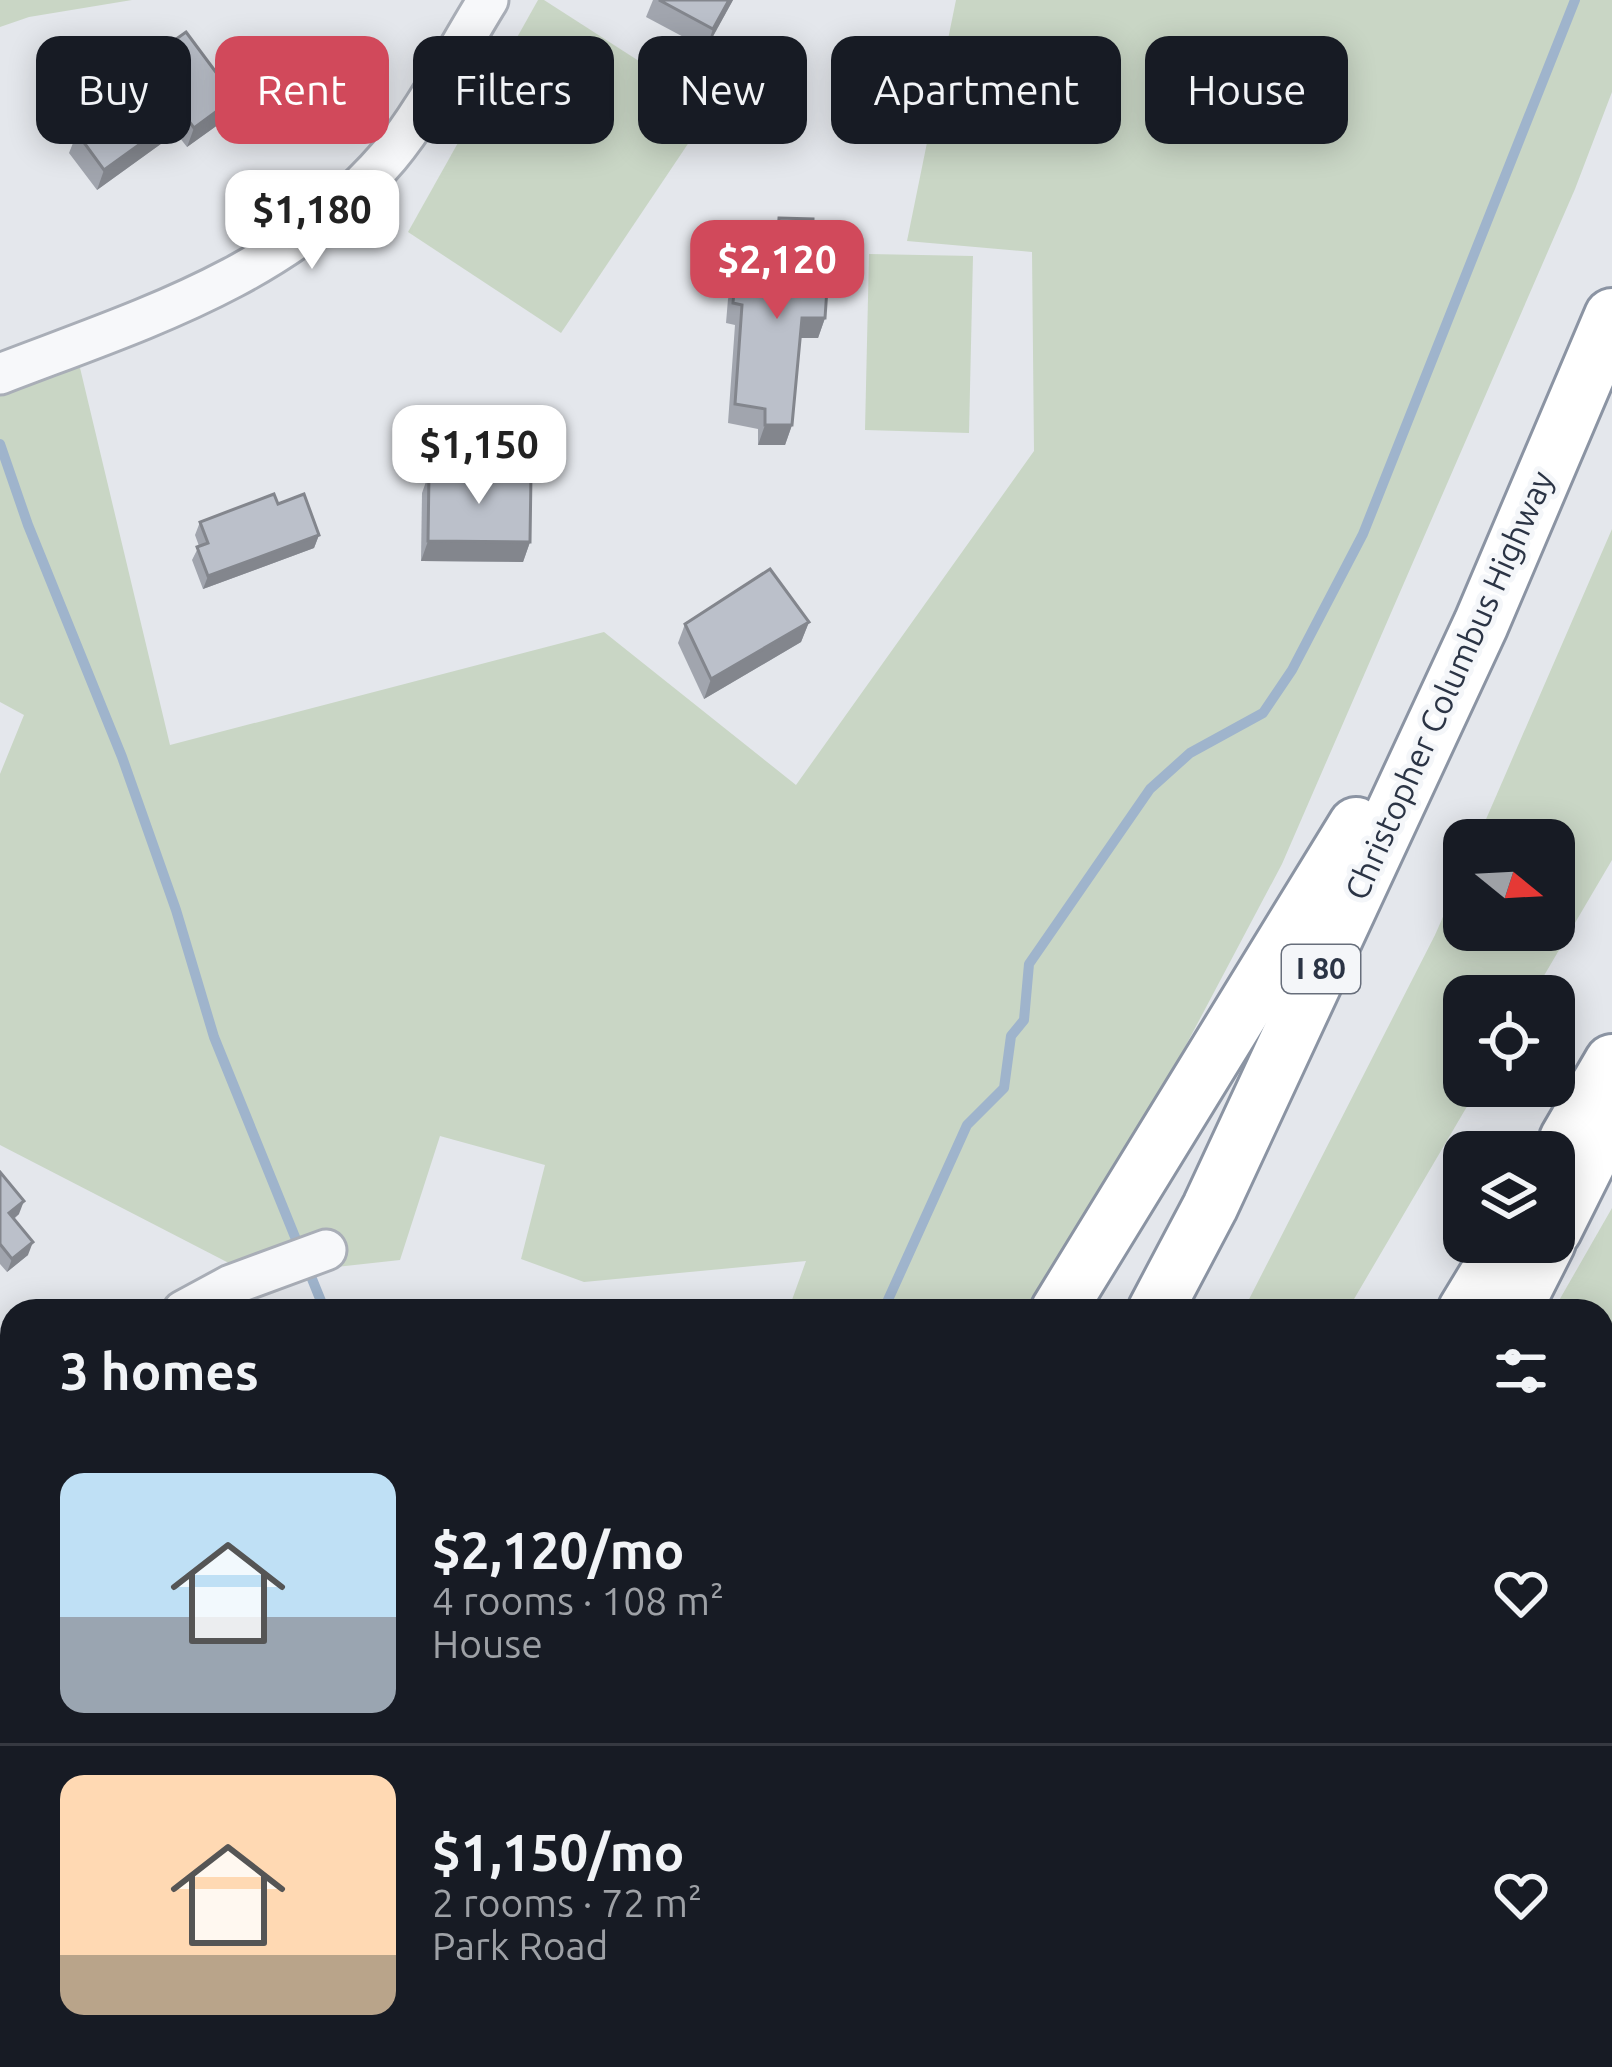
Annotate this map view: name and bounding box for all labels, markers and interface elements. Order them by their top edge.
chip: Buy [36,36,191,144]
chip: Rent [215,36,389,144]
chip: Filters [413,36,614,144]
chip: New [638,36,807,144]
chip: Apartment [831,36,1121,144]
chip: House [1145,36,1348,144]
pin: $1,180 [214,170,410,272]
text: $1,180 [252,187,372,230]
pin: $2,120 [679,220,875,322]
text: $2,120 [717,237,837,280]
pin: $1,150 [381,405,577,507]
text: $1,150 [419,422,539,465]
street label: Christopher Columbus Highway [1337,465,1560,905]
north arrow [1443,819,1575,951]
map controls [1443,819,1575,1263]
road number: I 80 [1282,945,1360,993]
button: locate [1443,975,1575,1107]
button: layers [1443,1131,1575,1263]
icon: filters [1488,1338,1554,1404]
text: 3 homes [60,1342,259,1400]
icon: home [156,1521,300,1665]
text: $2,120/mo [432,1521,684,1579]
icon: heart [1488,1560,1554,1626]
text: 4 rooms · 108 m² [432,1579,724,1622]
text: House [432,1622,543,1665]
icon: home [156,1823,300,1967]
text: $1,150/mo [432,1823,684,1881]
icon: heart [1488,1862,1554,1928]
text: 2 rooms · 72 m² [432,1881,702,1924]
text: Park Road [432,1924,608,1967]

